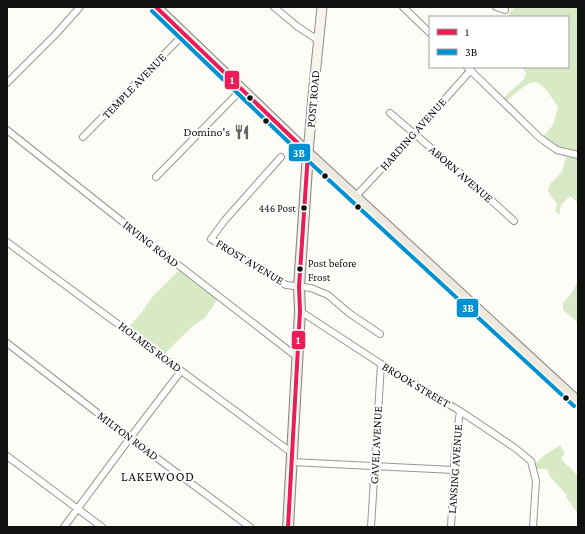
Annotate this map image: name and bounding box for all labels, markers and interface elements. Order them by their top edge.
legend [429,16,569,68]
text: 1 [465,25,469,39]
text: 3B [465,45,478,59]
street label: TEMPLE AVENUE [99,50,169,122]
line badge: 1 [224,70,240,90]
street label: POST ROAD [304,70,322,128]
text: 1 [230,74,234,86]
unlabelled marker [245,93,255,103]
street label: HARDING AVENUE [377,94,450,173]
unlabelled marker [261,116,271,126]
restaurant icon: Domino's [233,123,251,141]
place label: Domino's [183,125,230,139]
street label: ABORN AVENUE [426,142,496,206]
line badge: 3B [288,143,311,162]
text: 3B [293,147,305,159]
unlabelled marker [320,171,330,181]
place label: 446 Post [258,202,296,214]
unlabelled marker [353,202,363,212]
marker: 446 Post [299,203,309,213]
street label: IRVING ROAD [120,218,182,270]
street label: FROST AVENUE [213,236,287,288]
place label: Post before Frost [308,257,357,283]
marker: Post before Frost [295,264,305,274]
line badge: 3B [456,298,479,318]
text: 3B [462,302,474,314]
street label: HOLMES ROAD [116,319,184,375]
line badge: 1 [291,330,306,350]
text: 1 [296,334,300,346]
street label: BROOK STREET [380,359,453,411]
unlabelled marker [561,393,571,403]
street label: GAVEL AVENUE [367,405,385,484]
street label: MILTON ROAD [95,409,161,463]
street label: LANSING AVENUE [445,423,465,514]
district label: LAKEWOOD [121,469,195,484]

